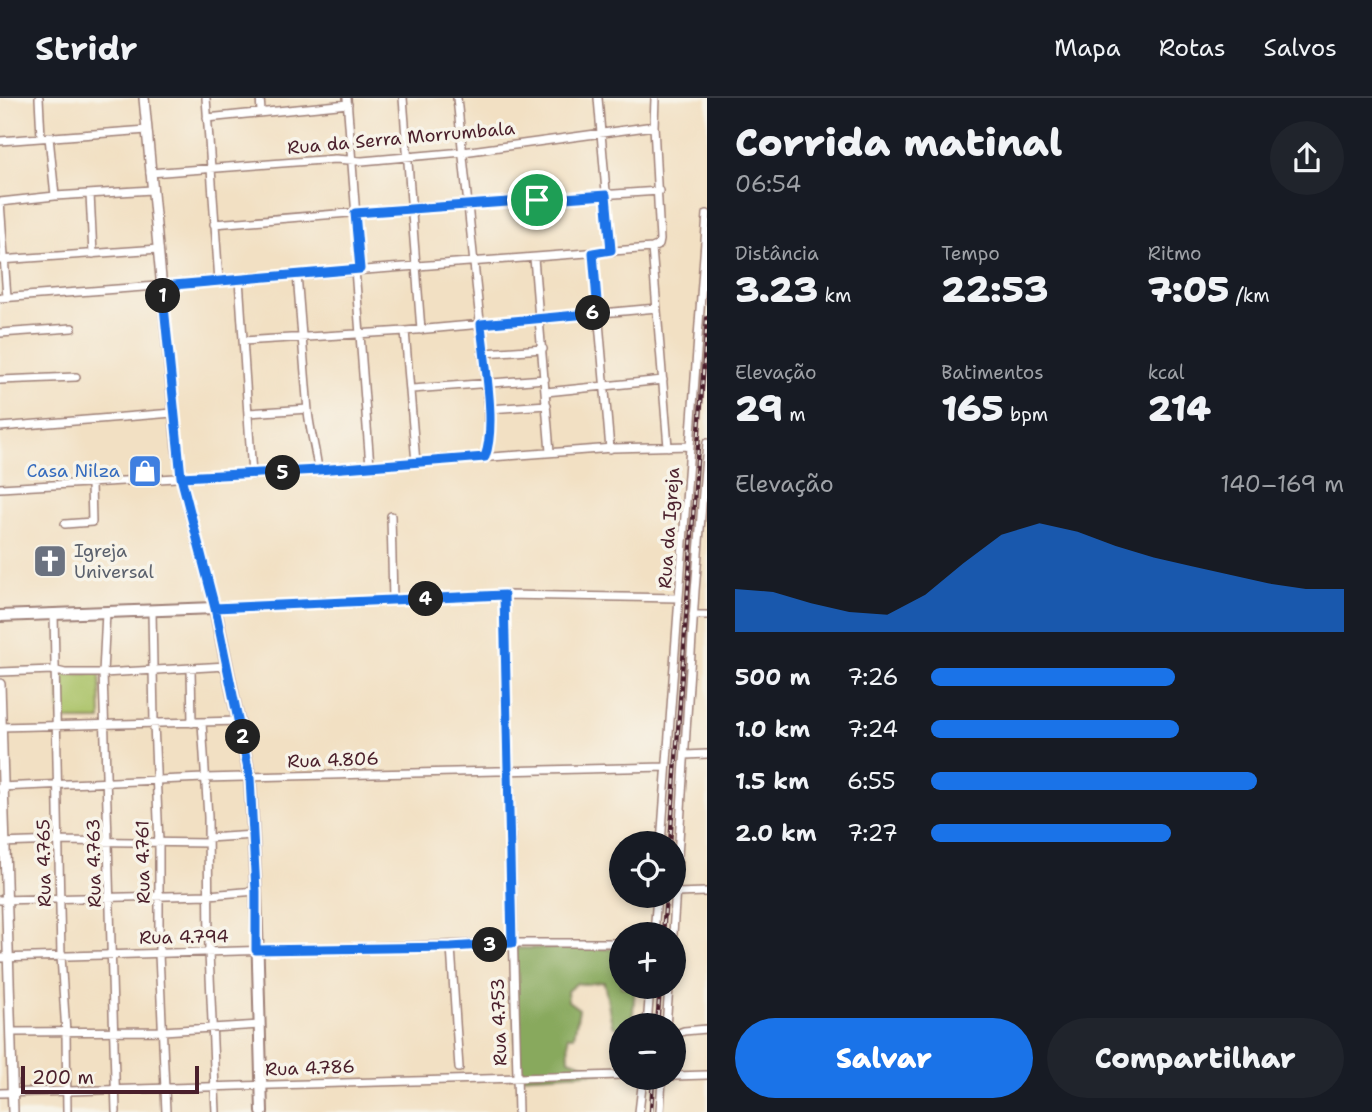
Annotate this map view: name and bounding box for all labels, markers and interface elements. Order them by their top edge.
text: Stridr [35,26,138,71]
text: Mapa [1054,32,1121,64]
text: Rotas [1159,32,1226,64]
text: Salvos [1264,32,1337,64]
street label: Rua da Serra Morrumbala [286,116,516,160]
text: Corrida matinal [735,117,1063,168]
button: share [1270,121,1344,195]
text: 06:54 [735,169,801,199]
pin [507,170,567,230]
icon: arrive [518,181,556,219]
text: Distância [735,241,819,266]
text: Tempo [941,241,1000,266]
text: Ritmo [1148,241,1202,266]
text: 3.23 [735,266,818,313]
text: 22:53 [941,266,1048,313]
text: 7:05 [1148,266,1229,313]
pin: 1 [146,278,180,314]
text: 1 [158,283,167,308]
text: km [818,283,851,308]
text: /km [1229,283,1270,308]
pin: 6 [576,296,610,330]
text: 6 [586,300,599,325]
text: Elevação [735,360,816,385]
text: Batimentos [941,360,1044,385]
text: kcal [1148,360,1185,385]
text: 29 [735,385,783,432]
text: 165 [941,385,1004,432]
text: 214 [1148,385,1211,432]
text: m [783,402,806,427]
text: bpm [1004,402,1048,427]
shop icon: Casa Nilza [126,452,164,490]
pin: 5 [266,456,300,490]
place label: Casa Nilza [26,459,120,483]
text: 5 [277,460,288,485]
street label: Rua da Igreja [653,467,685,589]
text: Elevação [735,469,834,499]
text: 140–169 m [1220,469,1344,499]
place label: Igreja Universal [74,539,154,584]
church icon: Igreja Universal [31,542,69,580]
pin: 4 [408,582,444,616]
text: 4 [419,586,432,611]
text: 500 m [735,662,810,692]
text: 7:26 [847,662,899,692]
text: 1.0 km [735,714,810,744]
text: 7:24 [847,714,898,744]
pin: 2 [226,720,260,754]
text: 2 [236,724,249,749]
street label: Rua 4.806 [287,746,379,774]
text: 1.5 km [735,766,809,796]
text: 6:55 [847,766,896,796]
street label: Rua 4.763 [81,818,107,908]
text: 2.0 km [735,818,817,848]
text: 7:27 [847,818,898,848]
street label: Rua 4.765 [31,819,57,907]
street label: Rua 4.761 [130,820,156,904]
map controls [609,831,686,1090]
button: locate [609,831,686,908]
button: + [609,922,686,999]
street label: Rua 4.794 [139,924,229,950]
pin: 3 [472,928,508,962]
text: 3 [483,932,496,957]
street label: Rua 4.753 [485,978,513,1066]
button: − [609,1013,686,1090]
button: Salvar [735,1018,1033,1098]
button: Compartilhar [1047,1018,1344,1098]
street label: Rua 4.786 [265,1054,355,1082]
scale bar [21,1063,200,1095]
text: 200 m [32,1065,94,1090]

